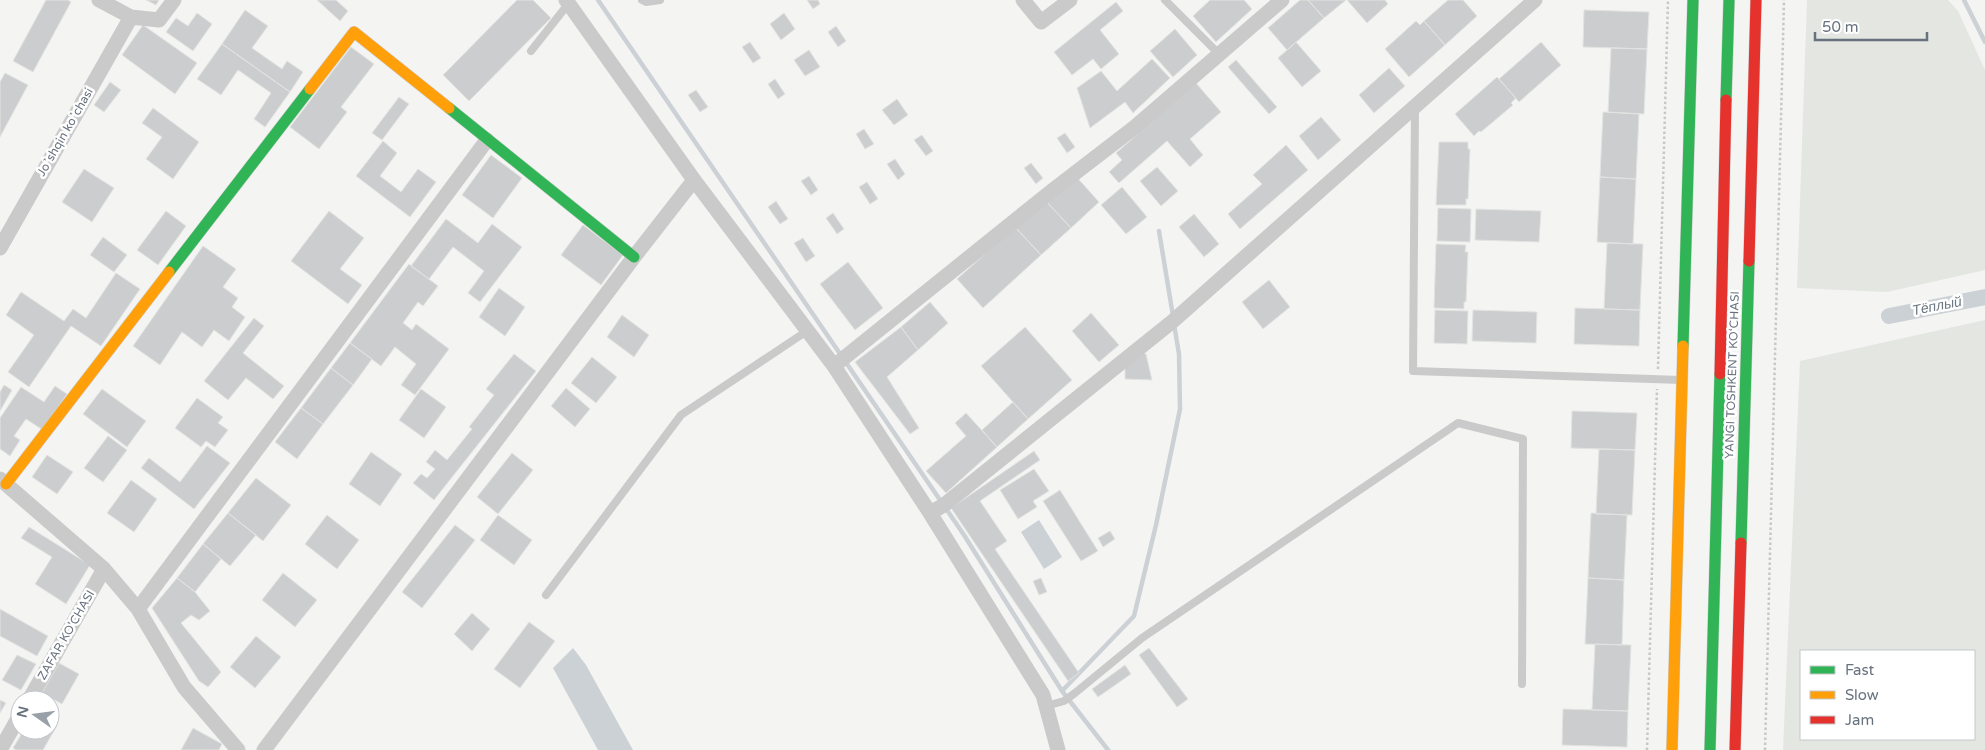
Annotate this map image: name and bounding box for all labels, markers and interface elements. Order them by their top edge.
scale bar [1815,10,1928,42]
text: 50 m [1822,18,1859,36]
street label: Joʼshqin koʼchasi [34,85,96,179]
street label: YANGI TOSHKENT KO‘CHASI [1722,291,1742,459]
water label: Тёплый [1911,293,1963,319]
street label: ZAFAR KO'CHASI [35,588,97,682]
legend [1800,650,1975,740]
text: Fast [1845,661,1875,679]
text: Slow [1845,686,1879,704]
north arrow [10,690,60,740]
text: N [13,704,32,719]
text: Jam [1845,711,1874,729]

